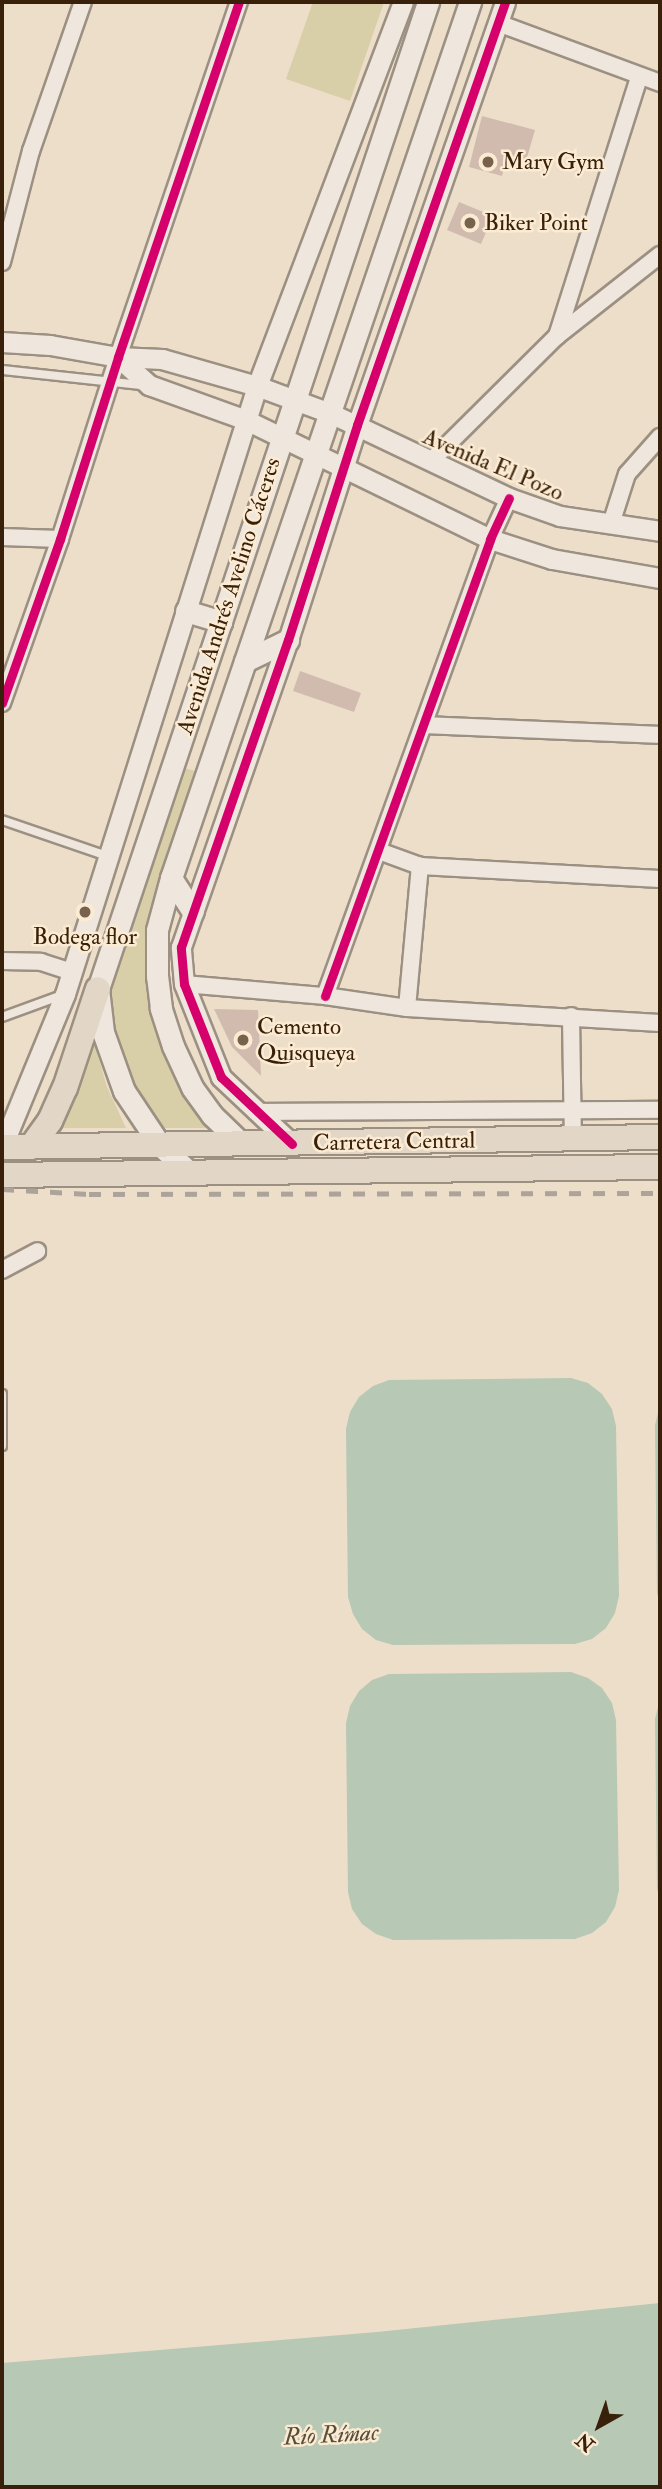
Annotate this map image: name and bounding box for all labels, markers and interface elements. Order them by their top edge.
place label: Mary Gym [502,148,604,176]
marker: Mary Gym [480,154,496,170]
place label: Biker Point [484,209,588,237]
marker: Biker Point [462,215,478,231]
street label: Avenida El Pozo [418,423,568,507]
street label: Avenida Andrés Avelino Cáceres [171,454,287,738]
marker: Bodega flor [77,904,93,920]
place label: Bodega flor [33,923,137,951]
place label: Cemento Quisqueya [257,1013,355,1067]
marker: Cemento Quisqueya [235,1032,251,1048]
street label: Carretera Central [313,1127,475,1157]
north arrow [564,2391,634,2461]
water label: Río Rímac [283,2418,379,2452]
text: N [571,2427,600,2457]

